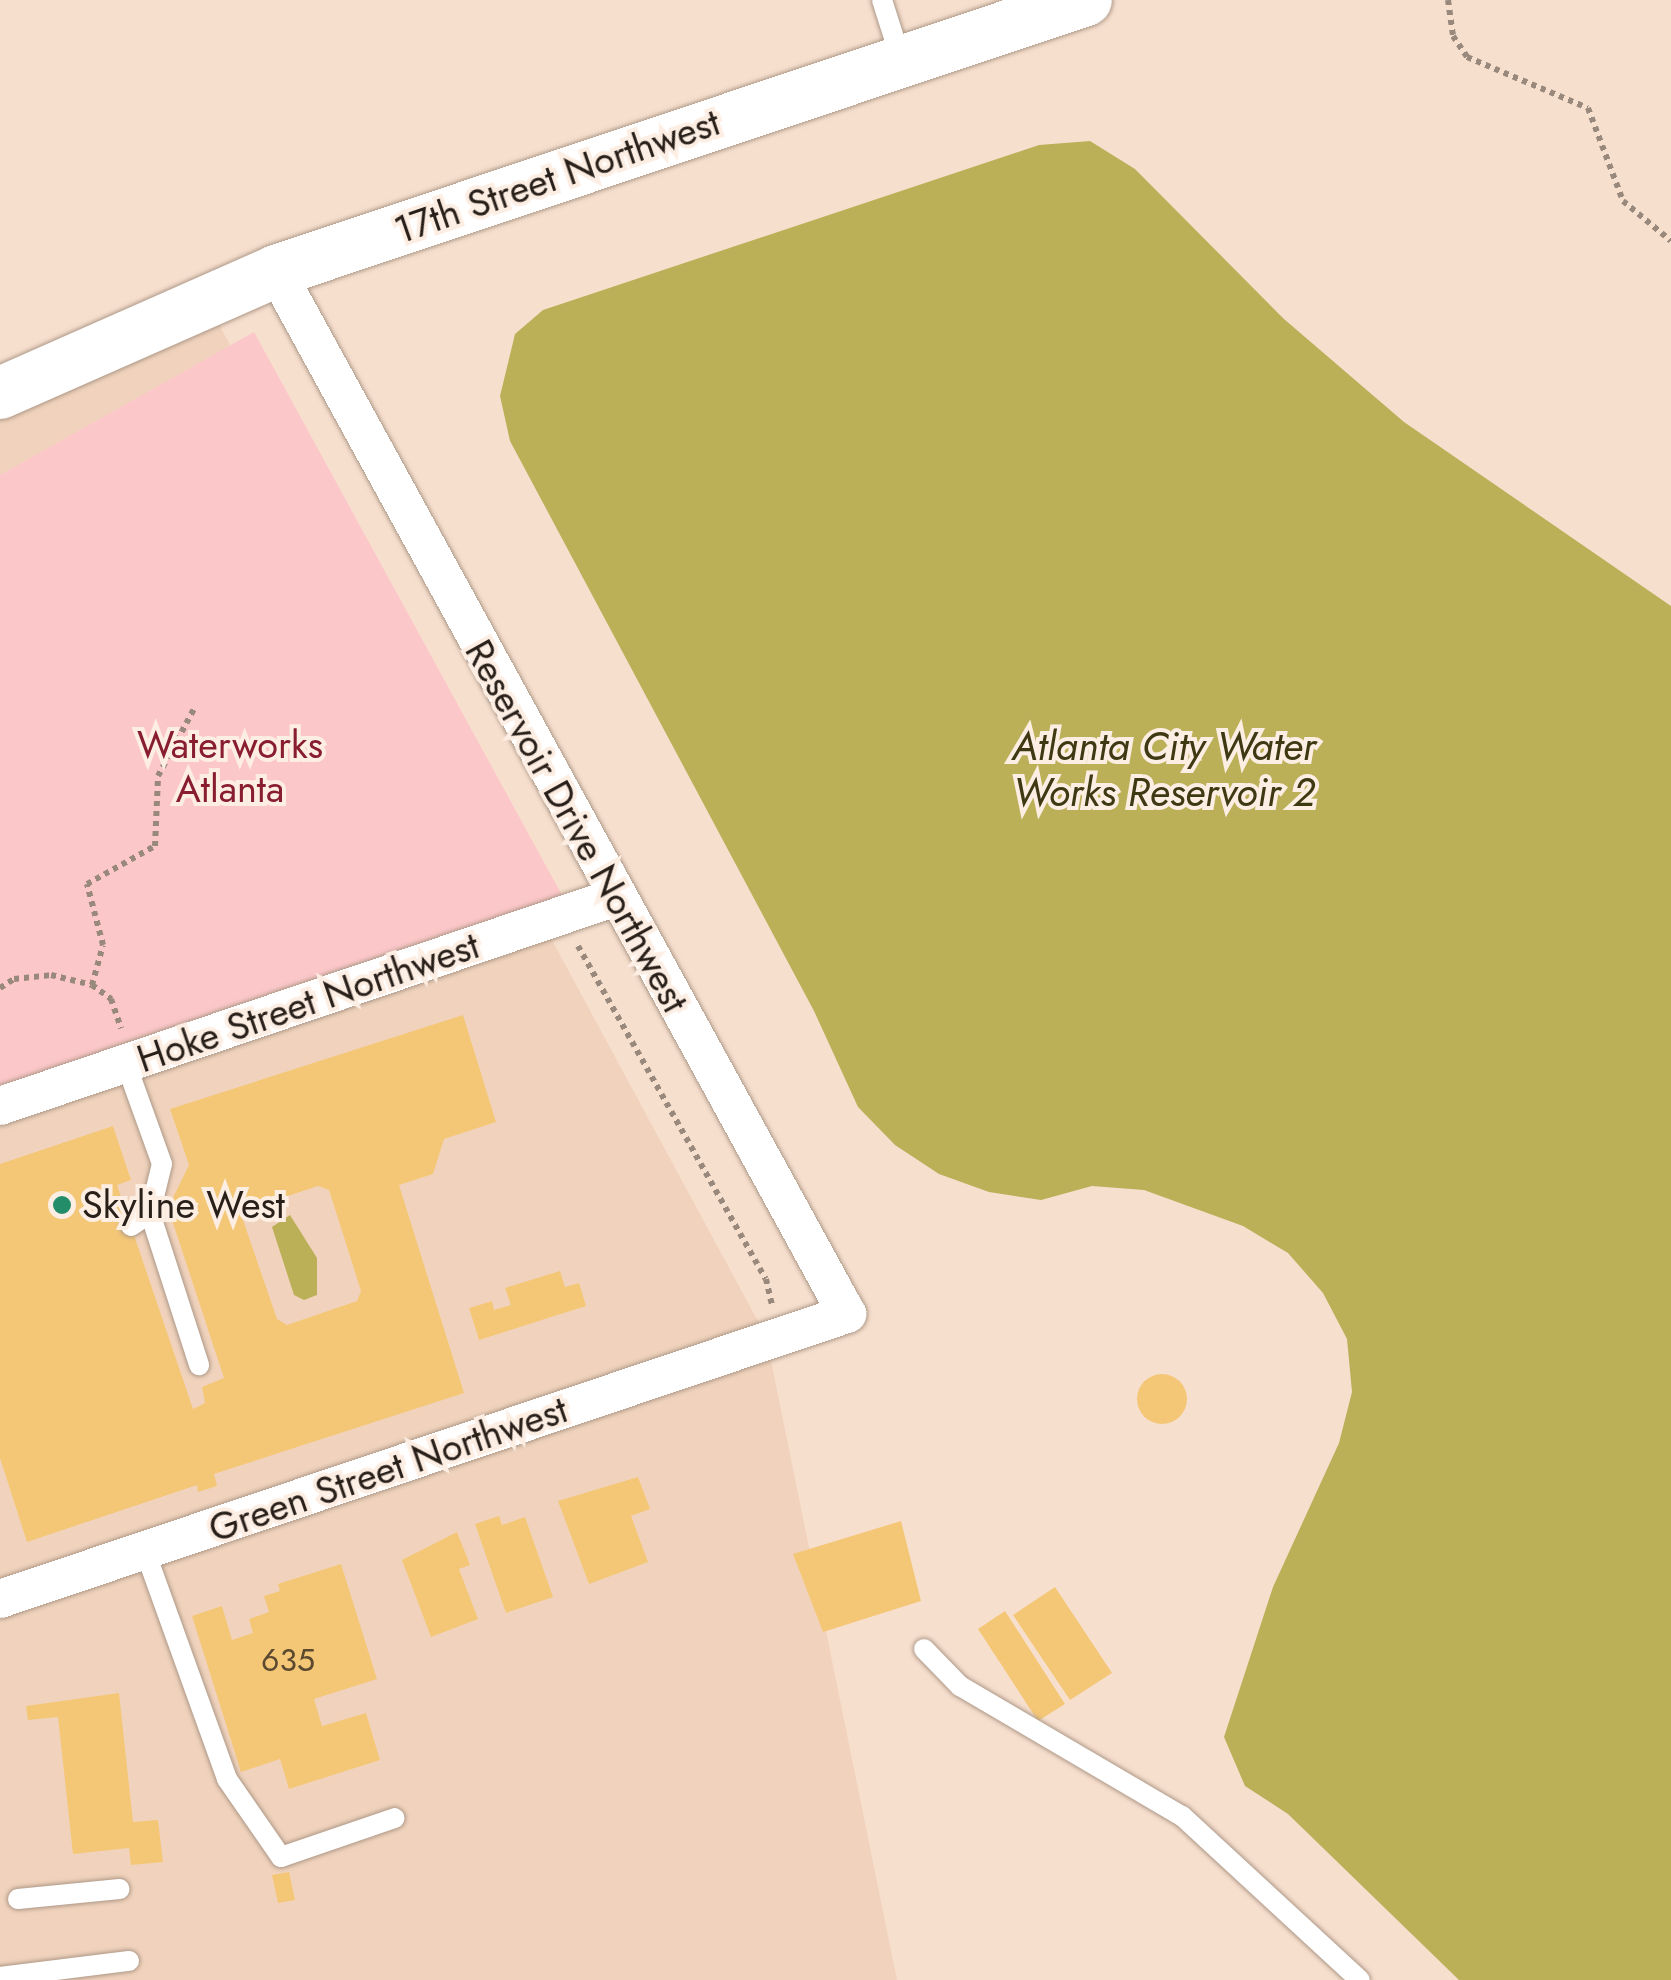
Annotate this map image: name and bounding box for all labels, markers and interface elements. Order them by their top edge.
street label: 17th Street Northwest [388,99,726,253]
street label: Reservoir Drive Northwest [456,632,698,1020]
park label: Waterworks Atlanta [137,722,323,812]
water label: Atlanta City Water Works Reservoir 2 [1012,722,1316,816]
street label: Hoke Street Northwest [131,922,485,1082]
place label: Skyline West [82,1182,285,1228]
marker: Skyline West [51,1194,73,1216]
street label: Green Street Northwest [203,1386,573,1552]
house number: 635 [261,1641,315,1679]

